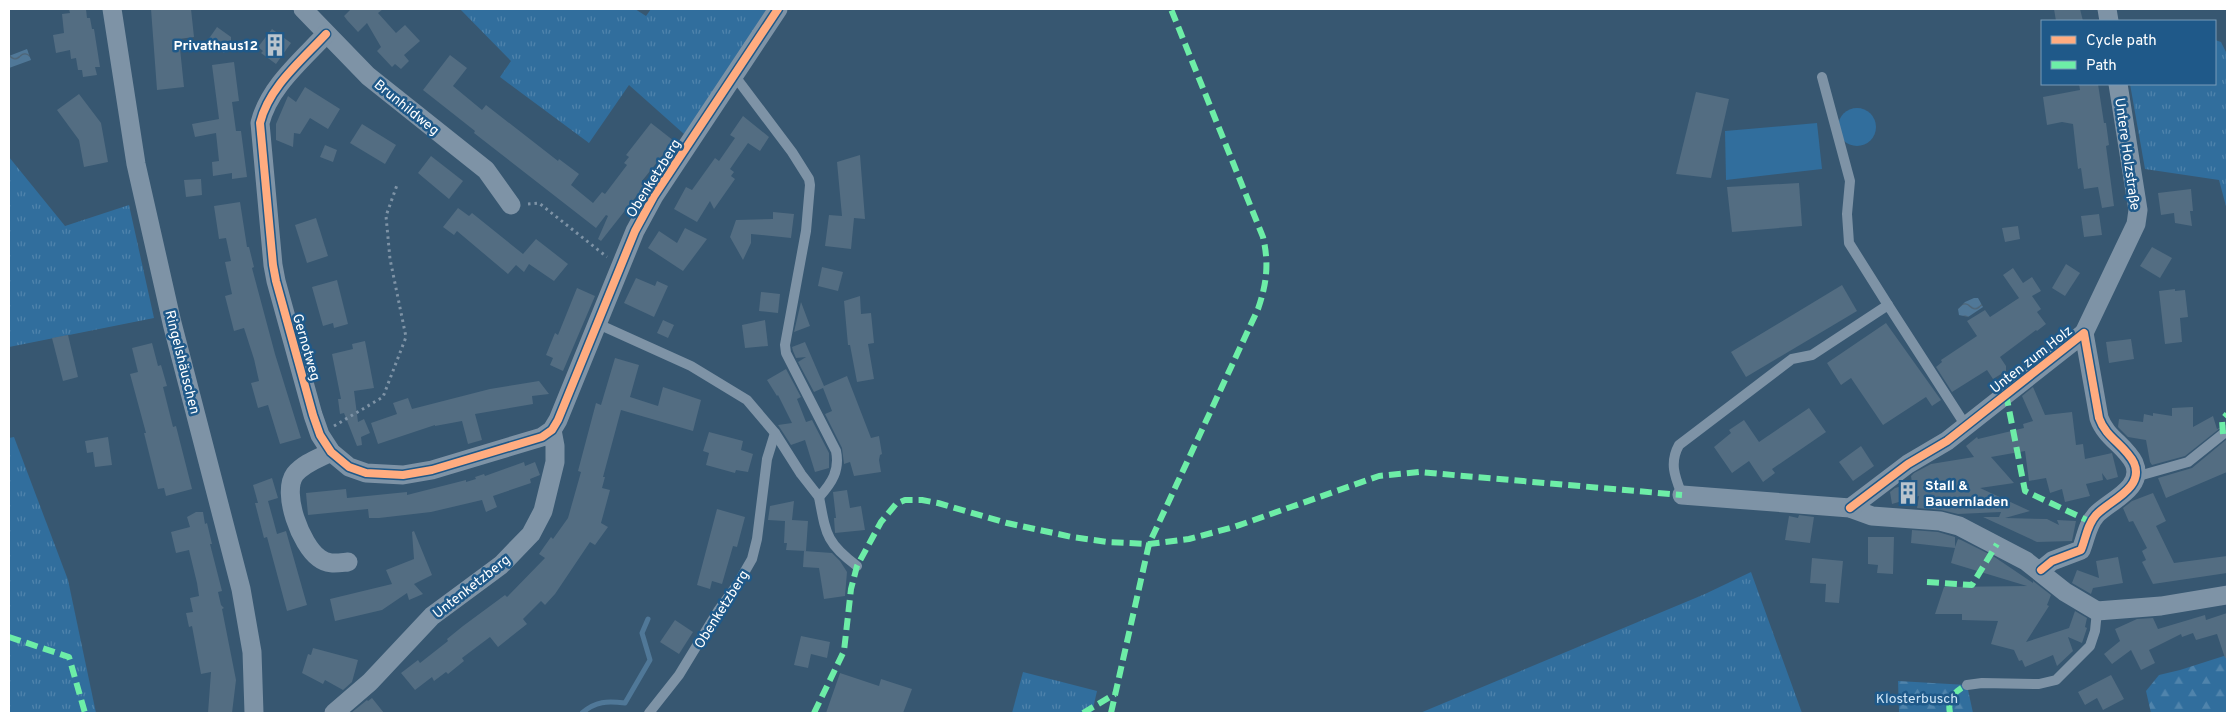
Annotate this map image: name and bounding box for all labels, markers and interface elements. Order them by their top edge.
legend [2041,20,2216,85]
building icon: Privathaus12 [262,32,288,58]
text: Cycle path [2086,32,2157,51]
place label: Privathaus12 [174,38,258,55]
text: Path [2086,57,2117,76]
street label: Brunhildweg [370,77,442,140]
street label: Untere Holzstraße [2110,97,2143,211]
street label: Obenketzberg [623,136,685,221]
street label: Ringelshäuschen [160,309,203,416]
street label: Gernotweg [288,312,323,383]
street label: Unten zum Holz [1987,323,2077,398]
place label: Stall & Bauernladen [1925,478,2009,511]
building icon: Stall & Bauernladen [1895,480,1921,506]
street label: Untenketzberg [430,552,514,623]
street label: Obenketzberg [691,567,753,652]
park label: Klosterbusch [1876,691,1958,708]

